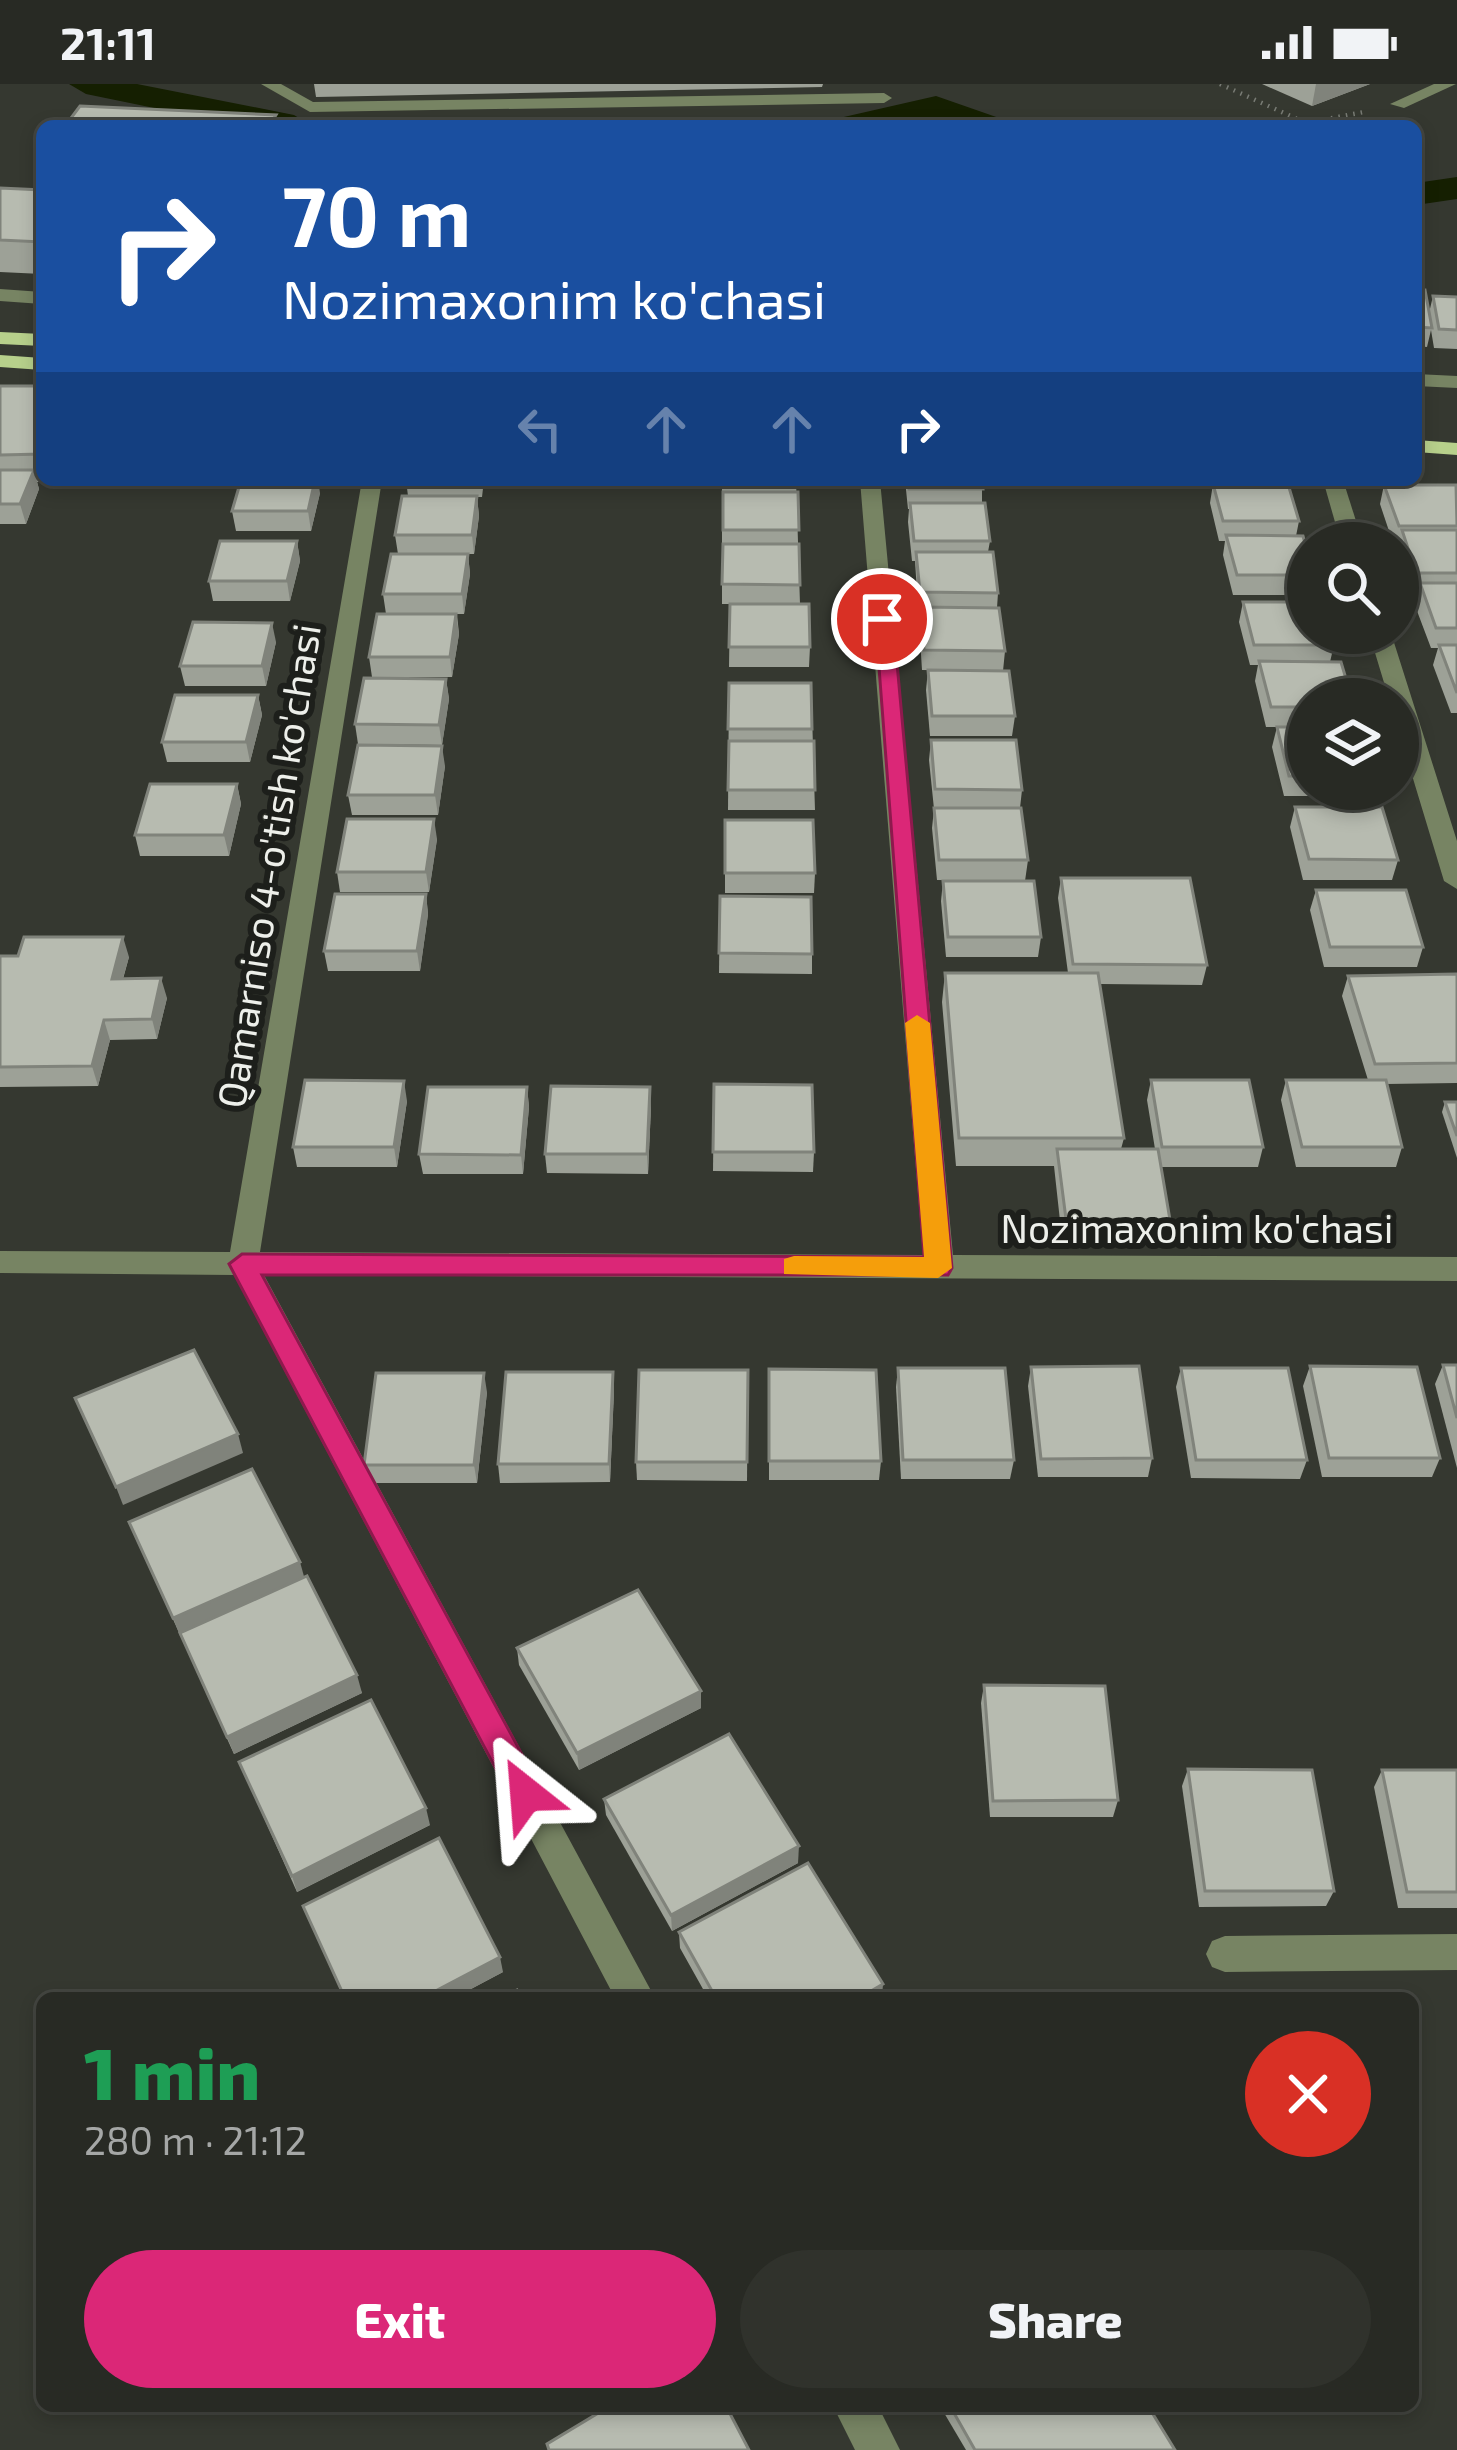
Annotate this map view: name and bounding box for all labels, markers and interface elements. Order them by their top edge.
text: 21:11 [60,15,156,69]
text: 70 m [282,163,472,264]
icon: right [84,168,240,324]
text: Nozimaxonim ko'chasi [282,265,826,330]
icon: left [507,396,573,462]
icon: ahead [633,396,699,462]
icon: ahead [759,396,825,462]
icon: right [885,396,951,462]
map controls [1287,522,1419,810]
button: search [1287,522,1419,654]
pin [831,568,933,670]
icon: arrive [849,586,915,652]
street label: Qamarniso 4-o'tish ko'chasi [206,620,329,1111]
button: layers [1287,678,1419,810]
street label: Nozimaxonim ko'chasi [1000,1204,1394,1251]
position arrow [463,1731,589,1857]
text: 1 min [84,2028,260,2114]
button: close [1245,2031,1371,2157]
text: 280 m · 21:12 [84,2116,307,2163]
button: Exit [84,2250,716,2388]
button: Share [740,2250,1371,2388]

